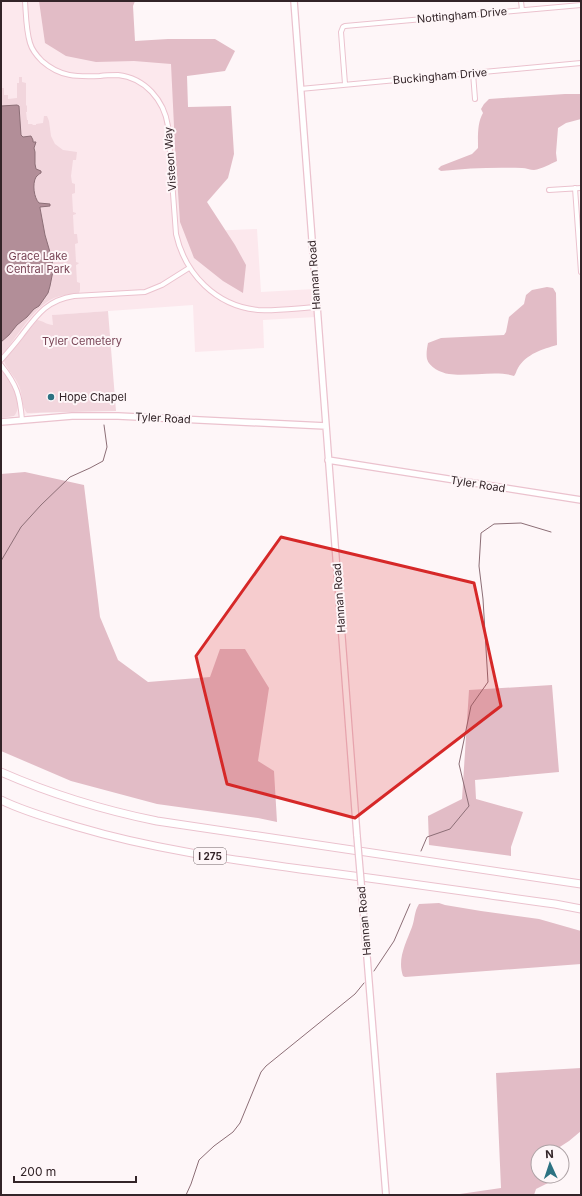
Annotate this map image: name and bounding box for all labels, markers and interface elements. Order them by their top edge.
street label: Nottingham Drive [416,4,508,26]
street label: Buckingham Drive [392,65,488,87]
street label: Visteon Way [161,126,179,192]
street label: Hannan Road [305,240,323,310]
park label: Grace Lake Central Park [6,249,70,276]
park label: Tyler Cemetery [42,334,122,348]
place label: Hope Chapel [59,390,127,404]
marker: Hope Chapel [46,392,56,402]
street label: Tyler Road [135,410,191,426]
street label: Tyler Road [449,473,507,495]
street label: Hannan Road [330,563,348,633]
road number: I 275 [194,848,226,864]
street label: Hannan Road [354,886,374,956]
north arrow [530,1144,570,1184]
text: N [545,1147,554,1161]
scale bar [14,1158,136,1184]
text: 200 m [20,1164,56,1179]

